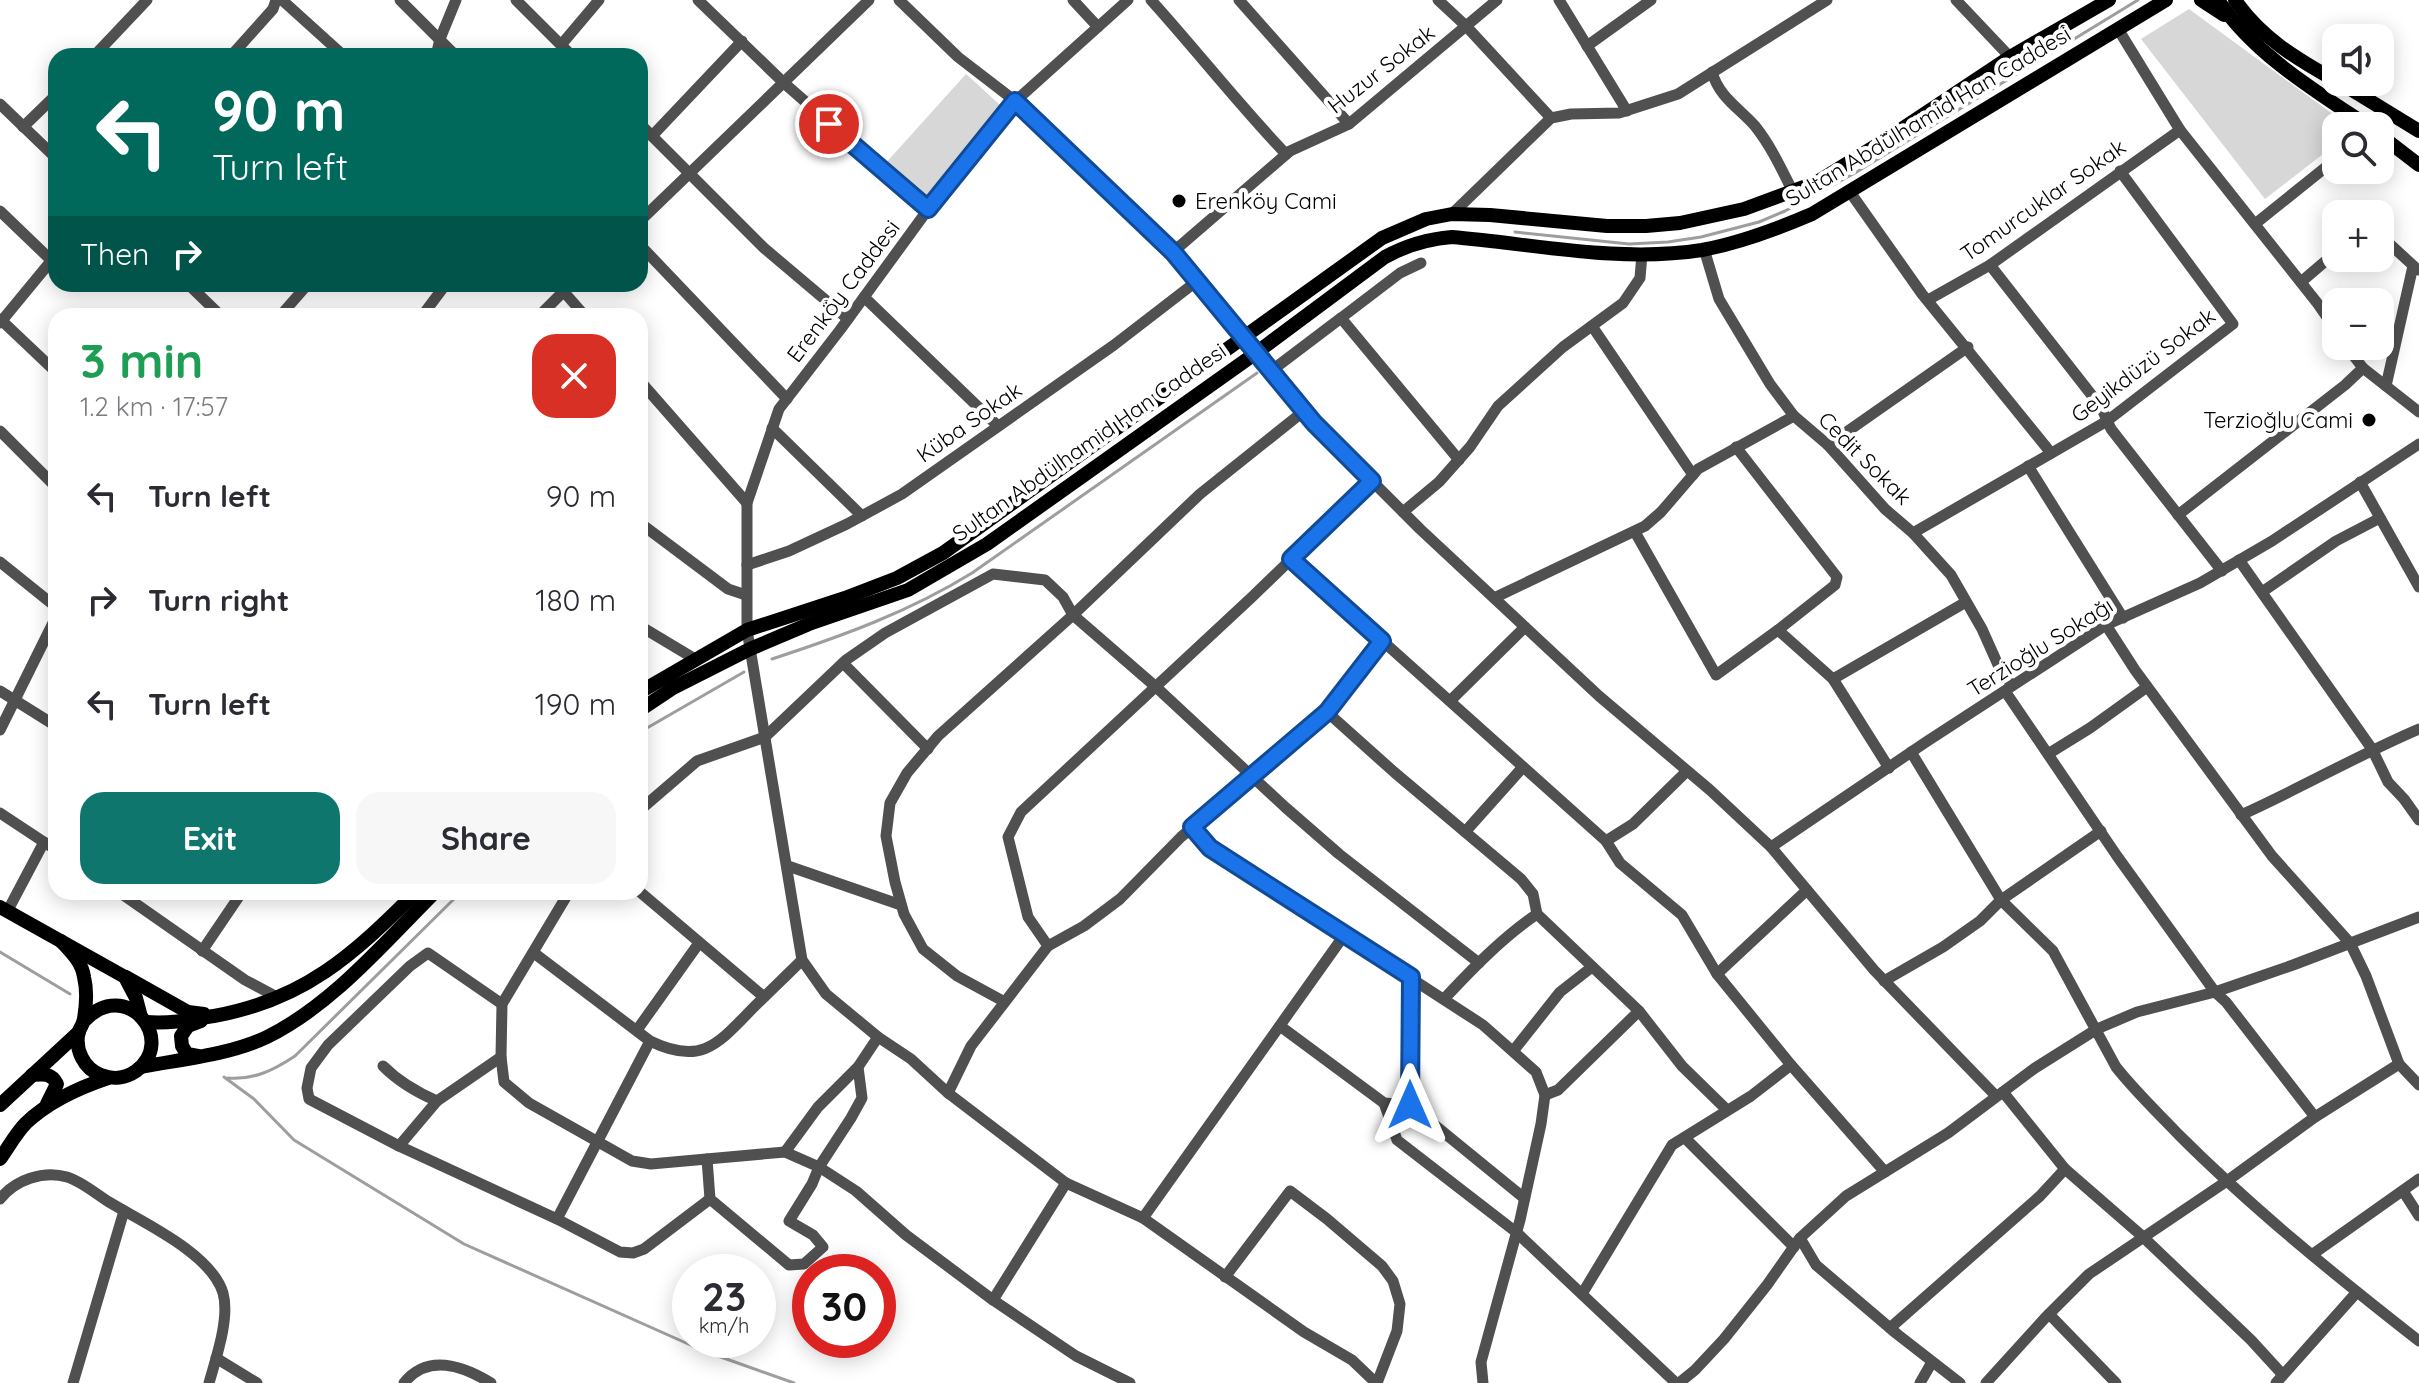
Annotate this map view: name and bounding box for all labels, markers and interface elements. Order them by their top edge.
street label: Huzur Sokak [1322,18,1440,120]
street label: Sultan Abdülhamid Han Caddesi [1780,20,2076,212]
map controls [2322,24,2394,360]
button: sound [2322,24,2394,96]
text: 90 m [212,75,346,145]
icon: left [80,80,184,184]
pin [795,90,863,158]
icon: arrive [807,102,851,146]
button: search [2322,112,2394,184]
street label: Tomurcuklar Sokak [1955,132,2131,268]
text: Turn left [212,144,348,189]
place label: Erenköy Cami [1195,187,1337,215]
marker: Erenköy Cami [1170,192,1188,210]
button: + [2322,200,2394,272]
street label: Erenköy Caddesi [780,214,906,368]
icon: right [165,232,209,276]
text: Then [80,235,149,273]
button: − [2322,288,2394,360]
street label: Geyikdüzü Sokak [2065,302,2221,428]
text: 3 min [80,330,203,390]
button: close [532,334,616,418]
street label: Sultan Abdülhamid Han Caddesi [947,337,1231,547]
street label: Küba Sokak [911,375,1027,469]
text: 1.2 km · 17:57 [80,390,228,423]
street label: Cedit Sokak [1812,405,1918,511]
place label: Terzioğlu Cami [2203,406,2353,434]
marker: Terzioğlu Cami [2360,411,2378,429]
icon: left [80,474,124,518]
text: Turn left [148,477,271,515]
text: 90 m [546,477,616,515]
icon: right [80,578,124,622]
text: Turn right [148,581,289,619]
text: 180 m [535,581,616,619]
street label: Terzioğlu Sokağı [1962,591,2118,703]
icon: left [80,682,124,726]
text: Turn left [148,685,271,723]
text: 190 m [535,685,616,723]
button: Exit [80,792,340,884]
button: Share [356,792,616,884]
position arrow [1368,1063,1452,1147]
speed limit sign: 30 [792,1254,896,1358]
text: 23 [702,1271,746,1321]
text: km/h [699,1313,749,1338]

